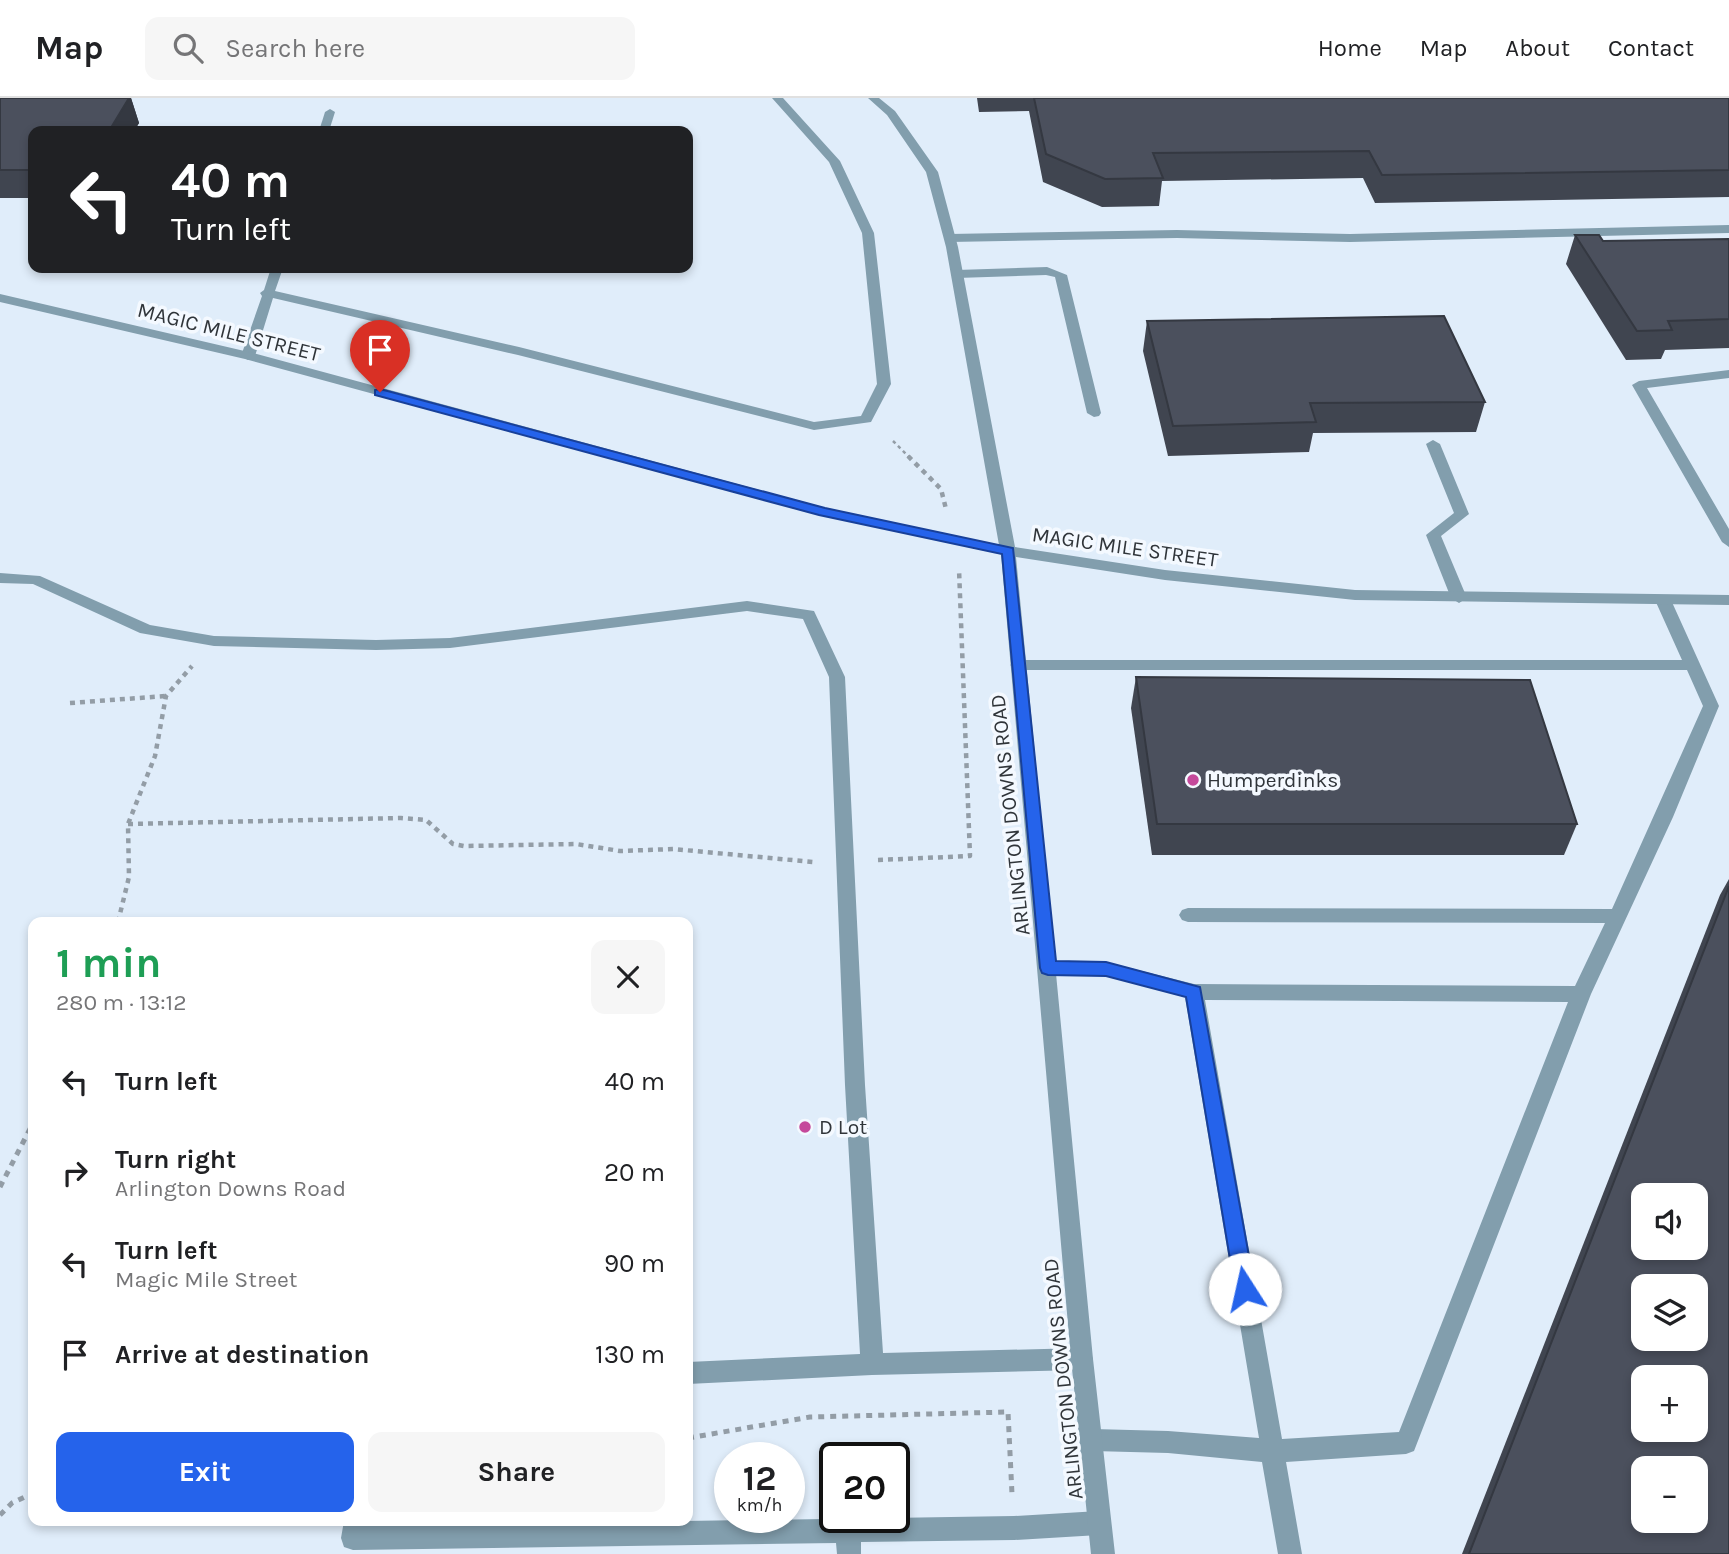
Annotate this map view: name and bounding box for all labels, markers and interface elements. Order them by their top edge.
search box [145,17,635,80]
text: Map [35,29,103,67]
icon: search [169,29,207,67]
text: Search here [225,33,365,64]
text: Home [1318,34,1382,62]
text: Map [1420,34,1467,62]
text: About [1505,34,1570,62]
text: Contact [1608,34,1694,62]
text: 40 m [171,152,290,209]
icon: left [56,154,147,245]
text: Turn left [171,211,291,248]
street label: MAGIC MILE STREET [135,298,323,366]
pin [350,320,410,392]
icon: arrive [361,331,399,369]
street label: MAGIC MILE STREET [1030,522,1220,572]
street label: ARLINGTON DOWNS ROAD [985,693,1035,937]
place label: Humperdinks [1207,768,1338,792]
marker: Humperdinks [1185,772,1201,788]
text: 1 min [56,938,161,988]
button: close [591,940,665,1014]
text: 280 m · 13:12 [56,989,187,1016]
icon: left [56,1063,94,1101]
text: Turn left [115,1066,217,1097]
text: 40 m [605,1066,665,1097]
place label: D Lot [819,1115,867,1139]
marker: D Lot [797,1119,813,1135]
text: Turn right [115,1144,236,1175]
icon: right [56,1154,94,1192]
text: 20 m [604,1157,665,1188]
text: Arlington Downs Road [115,1175,346,1202]
map controls [1631,1183,1708,1533]
button: sound [1631,1183,1708,1260]
text: Turn left [115,1235,217,1266]
icon: left [56,1245,94,1283]
text: 90 m [604,1248,665,1279]
position arrow [1208,1252,1282,1326]
street label: ARLINGTON DOWNS ROAD [1038,1257,1088,1501]
text: Magic Mile Street [115,1266,298,1293]
button: layers [1631,1274,1708,1351]
icon: arrive [56,1336,94,1374]
text: Arrive at destination [115,1339,369,1370]
text: 130 m [595,1339,665,1370]
button: + [1631,1365,1708,1442]
button: Exit [56,1432,354,1512]
button: Share [368,1432,665,1512]
speed limit sign: 20 [819,1442,910,1533]
button: − [1631,1456,1708,1533]
text: 12 [743,1458,776,1499]
text: km/h [737,1494,782,1516]

